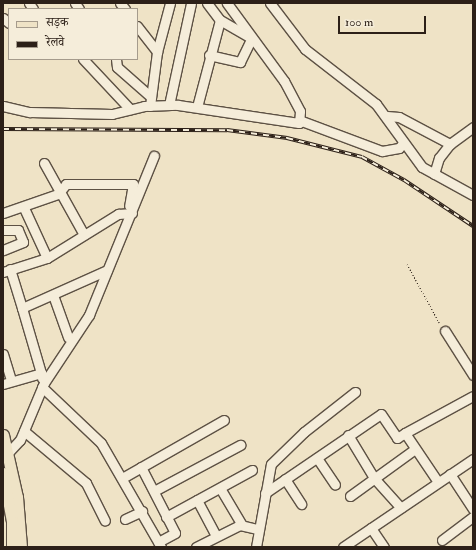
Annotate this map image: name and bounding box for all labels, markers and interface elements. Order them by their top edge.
legend [8,8,138,60]
scale bar [340,8,428,34]
text: सड़क [46,15,69,30]
text: 100 m [345,15,373,30]
text: रेलवे [46,35,64,50]

